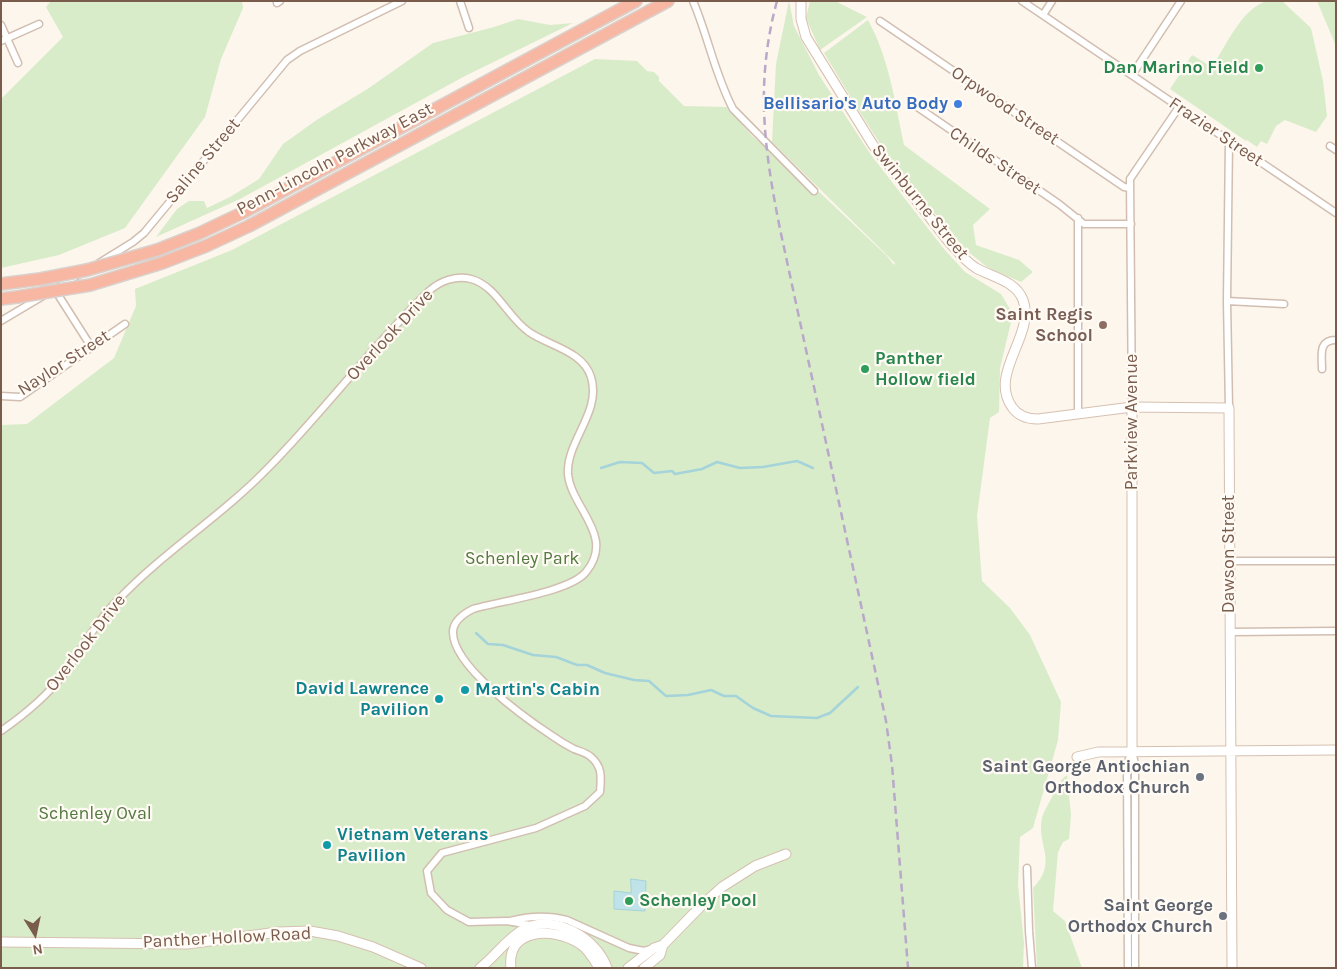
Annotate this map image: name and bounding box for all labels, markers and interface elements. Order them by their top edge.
place label: Dan Marino Field [1103,57,1249,79]
street label: Orpwood Street [947,62,1063,150]
marker: Dan Marino Field [1253,62,1265,74]
place label: Bellisario's Auto Body [763,93,948,115]
street label: Frazier Street [1165,93,1267,171]
street label: Penn-Lincoln Parkway East [233,98,437,220]
marker: Bellisario's Auto Body [952,98,964,110]
street label: Saline Street [161,114,245,208]
street label: Childs Street [945,122,1045,200]
street label: Swinburne Street [867,140,973,264]
street label: Overlook Drive [342,285,438,385]
place label: Saint Regis School [995,304,1093,346]
marker: Saint Regis School [1097,319,1109,331]
street label: Naylor Street [14,325,114,401]
place label: Panther Hollow field [875,348,976,390]
street label: Parkview Avenue [1121,354,1143,490]
marker: Panther Hollow field [859,363,871,375]
street label: Dawson Street [1218,495,1240,613]
park label: Schenley Park [465,548,579,570]
street label: Overlook Drive [41,590,131,696]
place label: David Lawrence Pavilion [295,678,429,721]
place label: Martin's Cabin [475,679,600,701]
marker: Martin's Cabin [459,684,471,696]
marker: David Lawrence Pavilion [433,693,445,705]
place label: Saint George Antiochian Orthodox Church [982,756,1190,799]
marker: Saint George Antiochian Orthodox Church [1194,771,1206,783]
park label: Schenley Oval [38,803,152,825]
place label: Vietnam Veterans Pavilion [337,824,488,866]
marker: Vietnam Veterans Pavilion [321,839,333,851]
place label: Schenley Pool [639,890,757,912]
marker: Schenley Pool [623,895,635,907]
place label: Saint George Orthodox Church [1068,895,1213,938]
north arrow [10,909,60,959]
marker: Saint George Orthodox Church [1217,910,1229,922]
street label: Panther Hollow Road [142,923,312,953]
text: N [31,940,44,959]

